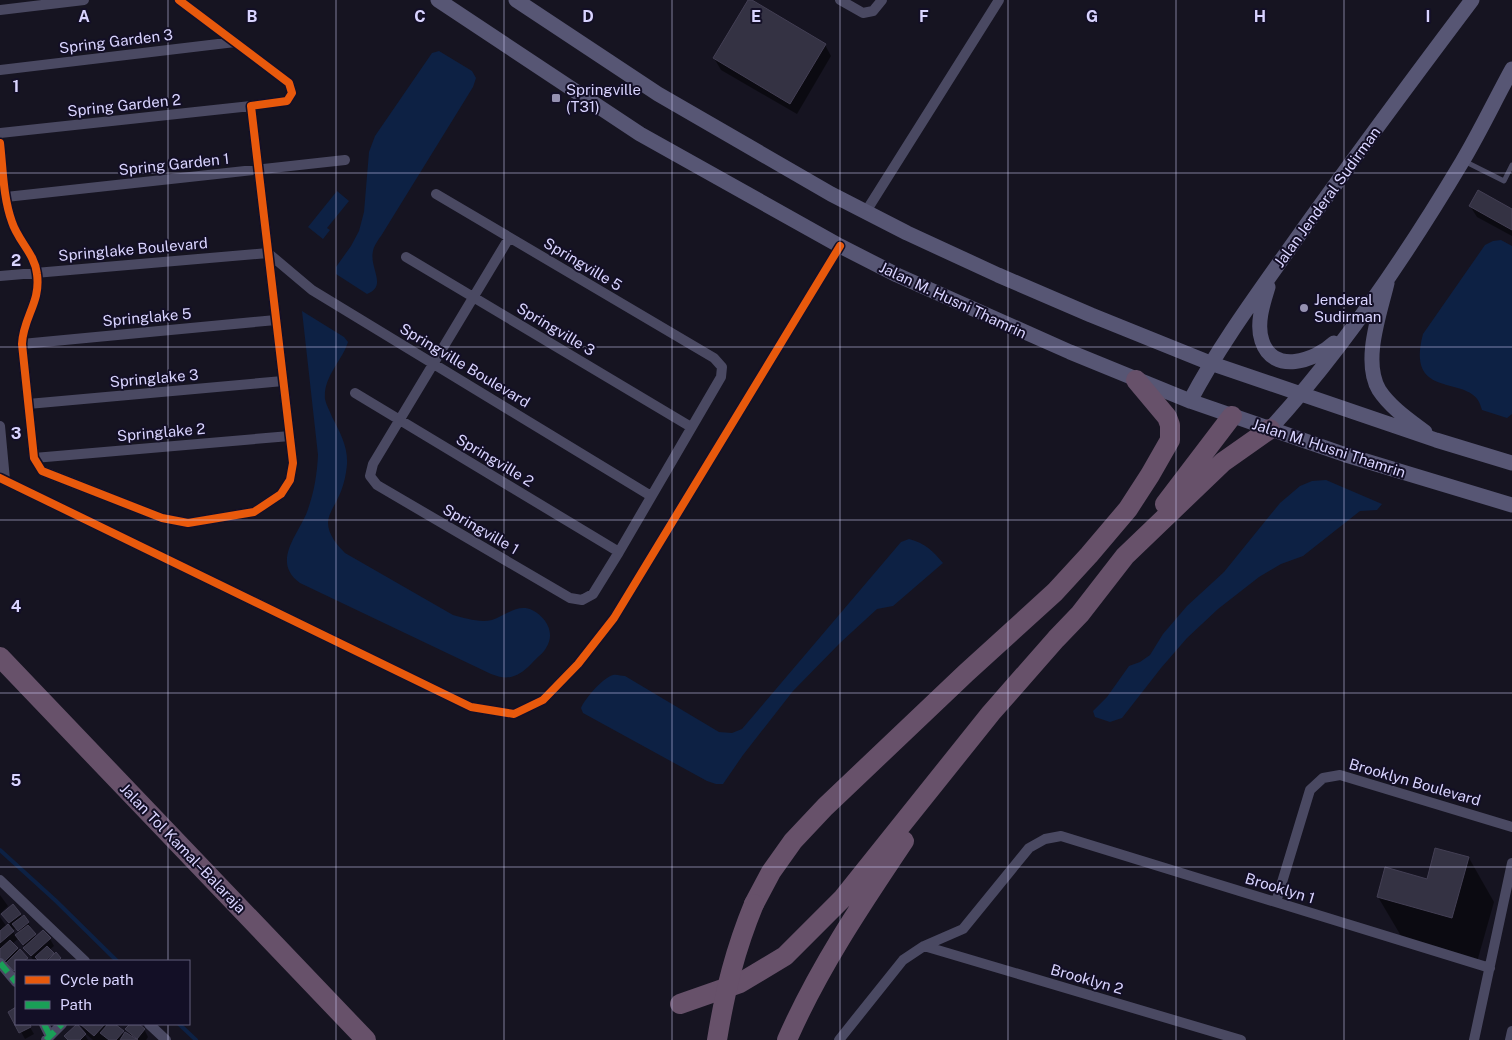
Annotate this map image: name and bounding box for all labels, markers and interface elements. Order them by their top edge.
text: A [78,7,90,26]
text: B [247,7,258,26]
text: C [414,7,426,26]
text: D [582,7,594,26]
text: E [751,7,761,26]
text: F [919,7,929,26]
text: G [1086,7,1098,26]
text: H [1254,7,1266,26]
text: I [1426,7,1430,26]
street label: Spring Garden 3 [58,26,174,56]
text: 1 [13,77,19,96]
place label: Springville (T31) [566,81,641,115]
street label: Spring Garden 2 [66,91,182,119]
marker: Springville (T31) [550,92,562,104]
street label: Jalan Jenderal Sudirman [1270,124,1384,270]
street label: Spring Garden 1 [118,150,230,178]
street label: Springlake Boulevard [58,234,208,264]
street label: Springville 5 [541,234,625,294]
text: 2 [11,251,21,270]
street label: Jalan M. Husni Thamrin [877,258,1029,342]
place label: Jenderal Sudirman [1314,291,1381,325]
street label: Springville 3 [514,299,598,359]
marker: Jenderal Sudirman [1298,302,1310,314]
street label: Springlake 5 [102,305,192,329]
street label: Springville Boulevard [397,319,533,411]
street label: Springlake 3 [109,366,199,390]
street label: Jalan M. Husni Thamrin [1250,415,1408,481]
street label: Springlake 2 [116,420,206,444]
text: 3 [11,424,21,443]
street label: Springville 2 [453,430,537,490]
street label: Springville 1 [440,500,522,558]
text: 4 [11,597,22,616]
street label: Brooklyn Boulevard [1347,755,1483,809]
text: 5 [11,771,22,790]
street label: Jalan Tol Kamal–Balaraja [117,780,249,916]
street label: Brooklyn 1 [1243,869,1317,907]
legend [15,960,190,1025]
street label: Brooklyn 2 [1049,961,1125,997]
text: Cycle path [60,971,134,988]
text: Path [60,996,92,1013]

